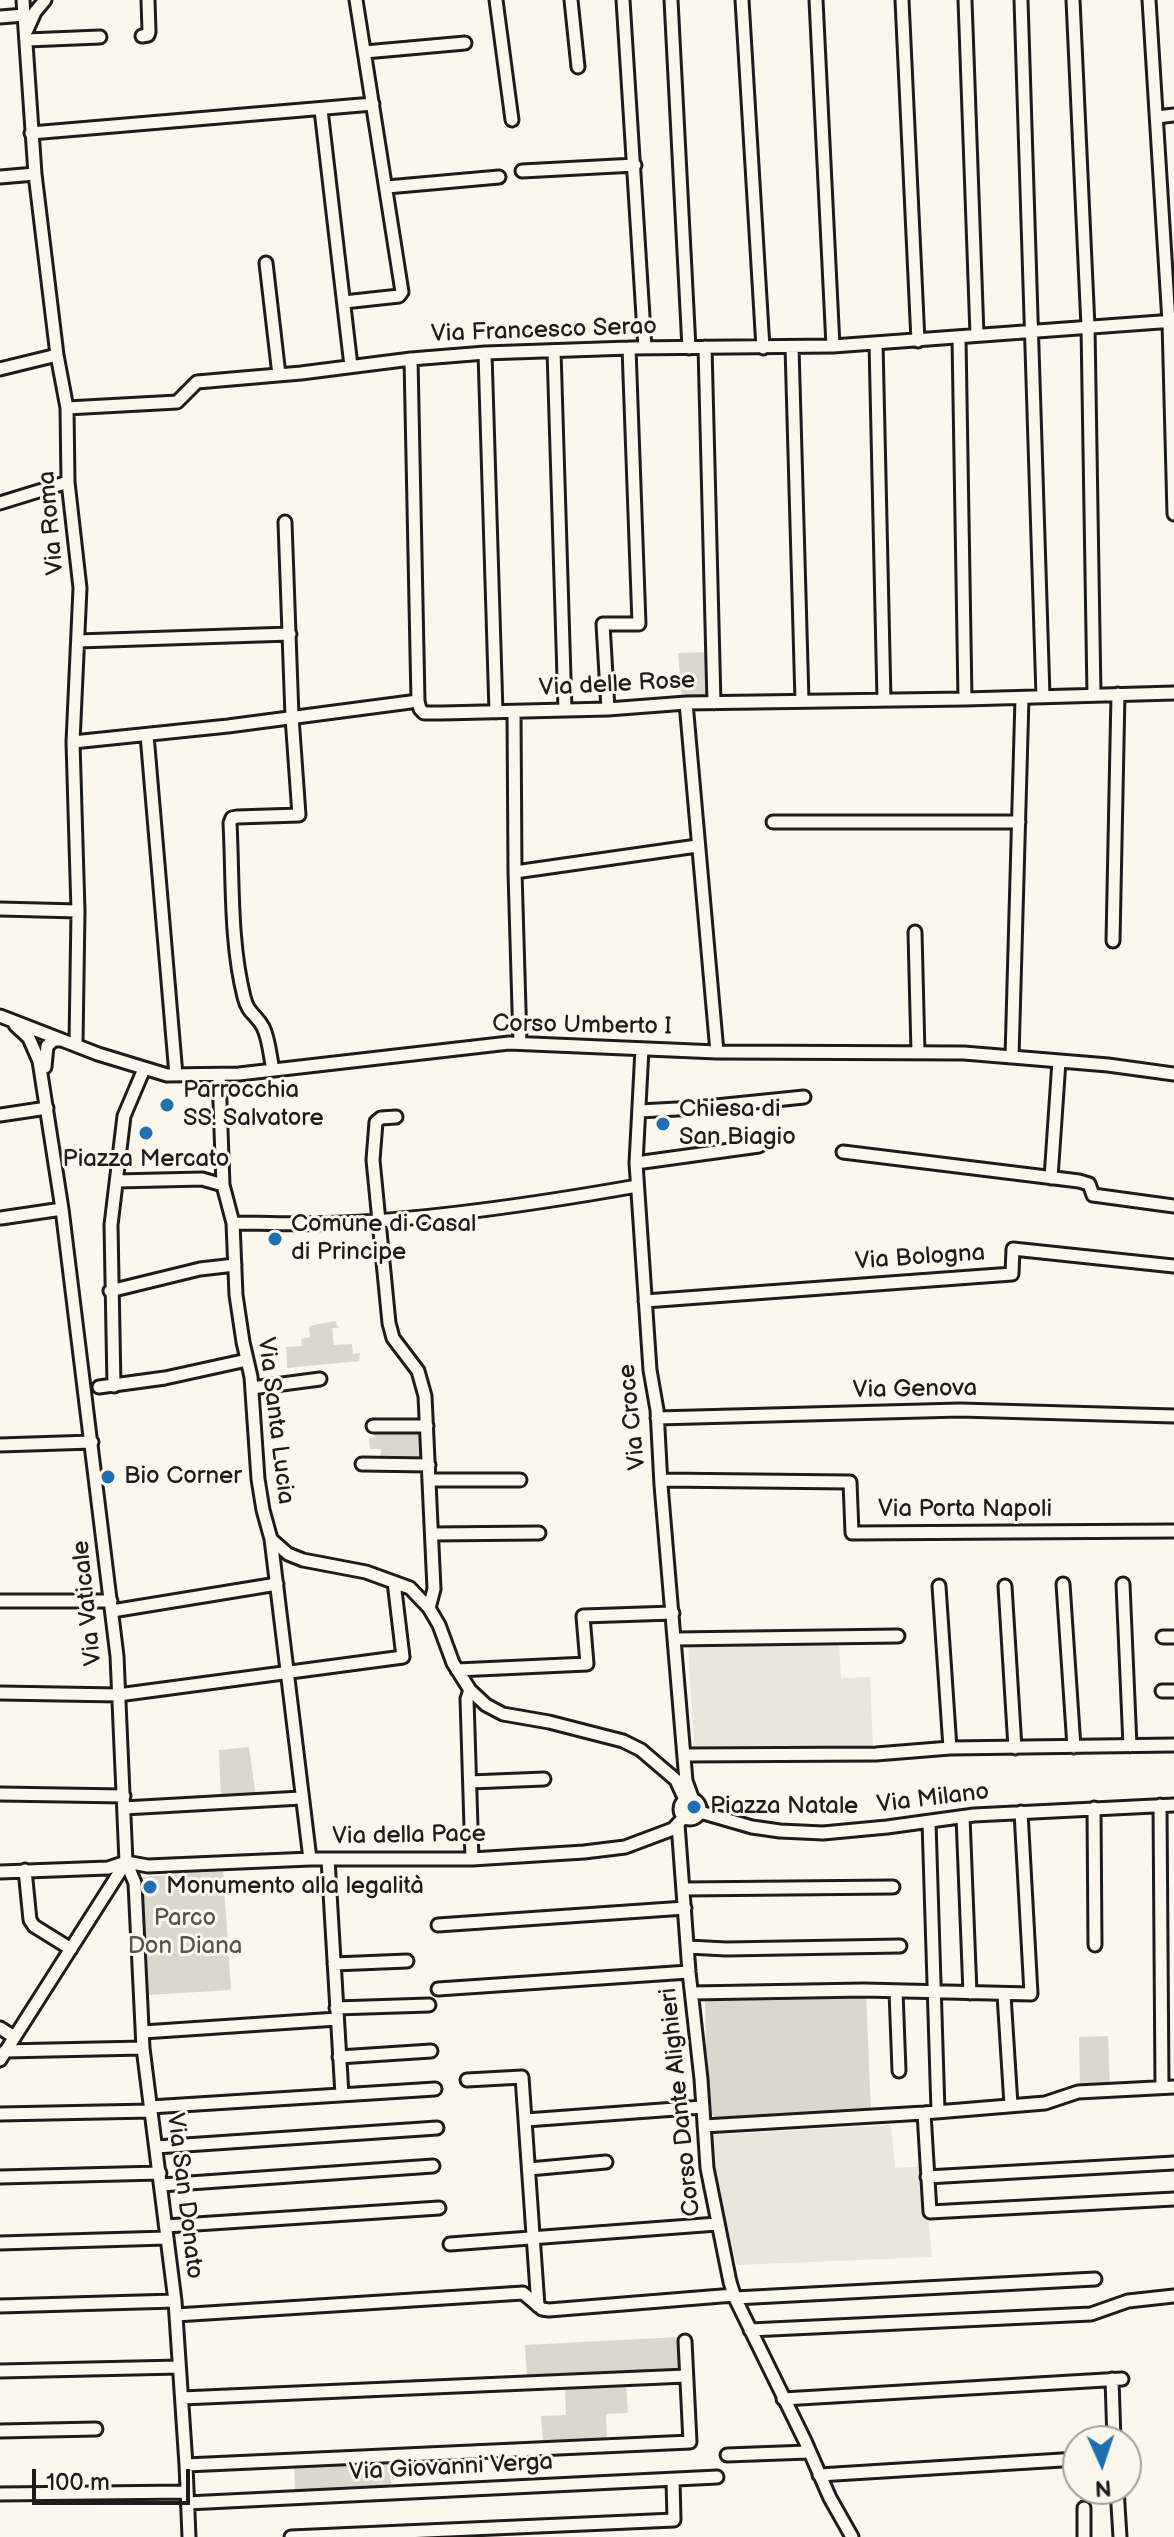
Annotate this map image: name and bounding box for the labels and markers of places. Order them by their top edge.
place label: Parrocchia SS. Salvatore [183,1077,324,1133]
marker: Parrocchia SS. Salvatore [158,1096,176,1114]
place label: Chiesa di San Biagio [679,1096,796,1152]
marker: Chiesa di San Biagio [654,1115,672,1133]
marker: Piazza Mercato [137,1124,155,1142]
place label: Piazza Mercato [63,1146,229,1174]
place label: Comune di Casal di Principe [291,1211,476,1267]
marker: Comune di Casal di Principe [266,1230,284,1248]
place label: Bio Corner [124,1463,242,1491]
marker: Bio Corner [99,1468,117,1486]
place label: Piazza Natale [710,1793,858,1821]
marker: Piazza Natale [685,1798,703,1816]
place label: Monumento alla legalità [166,1873,424,1901]
marker: Monumento alla legalità [141,1878,159,1896]

